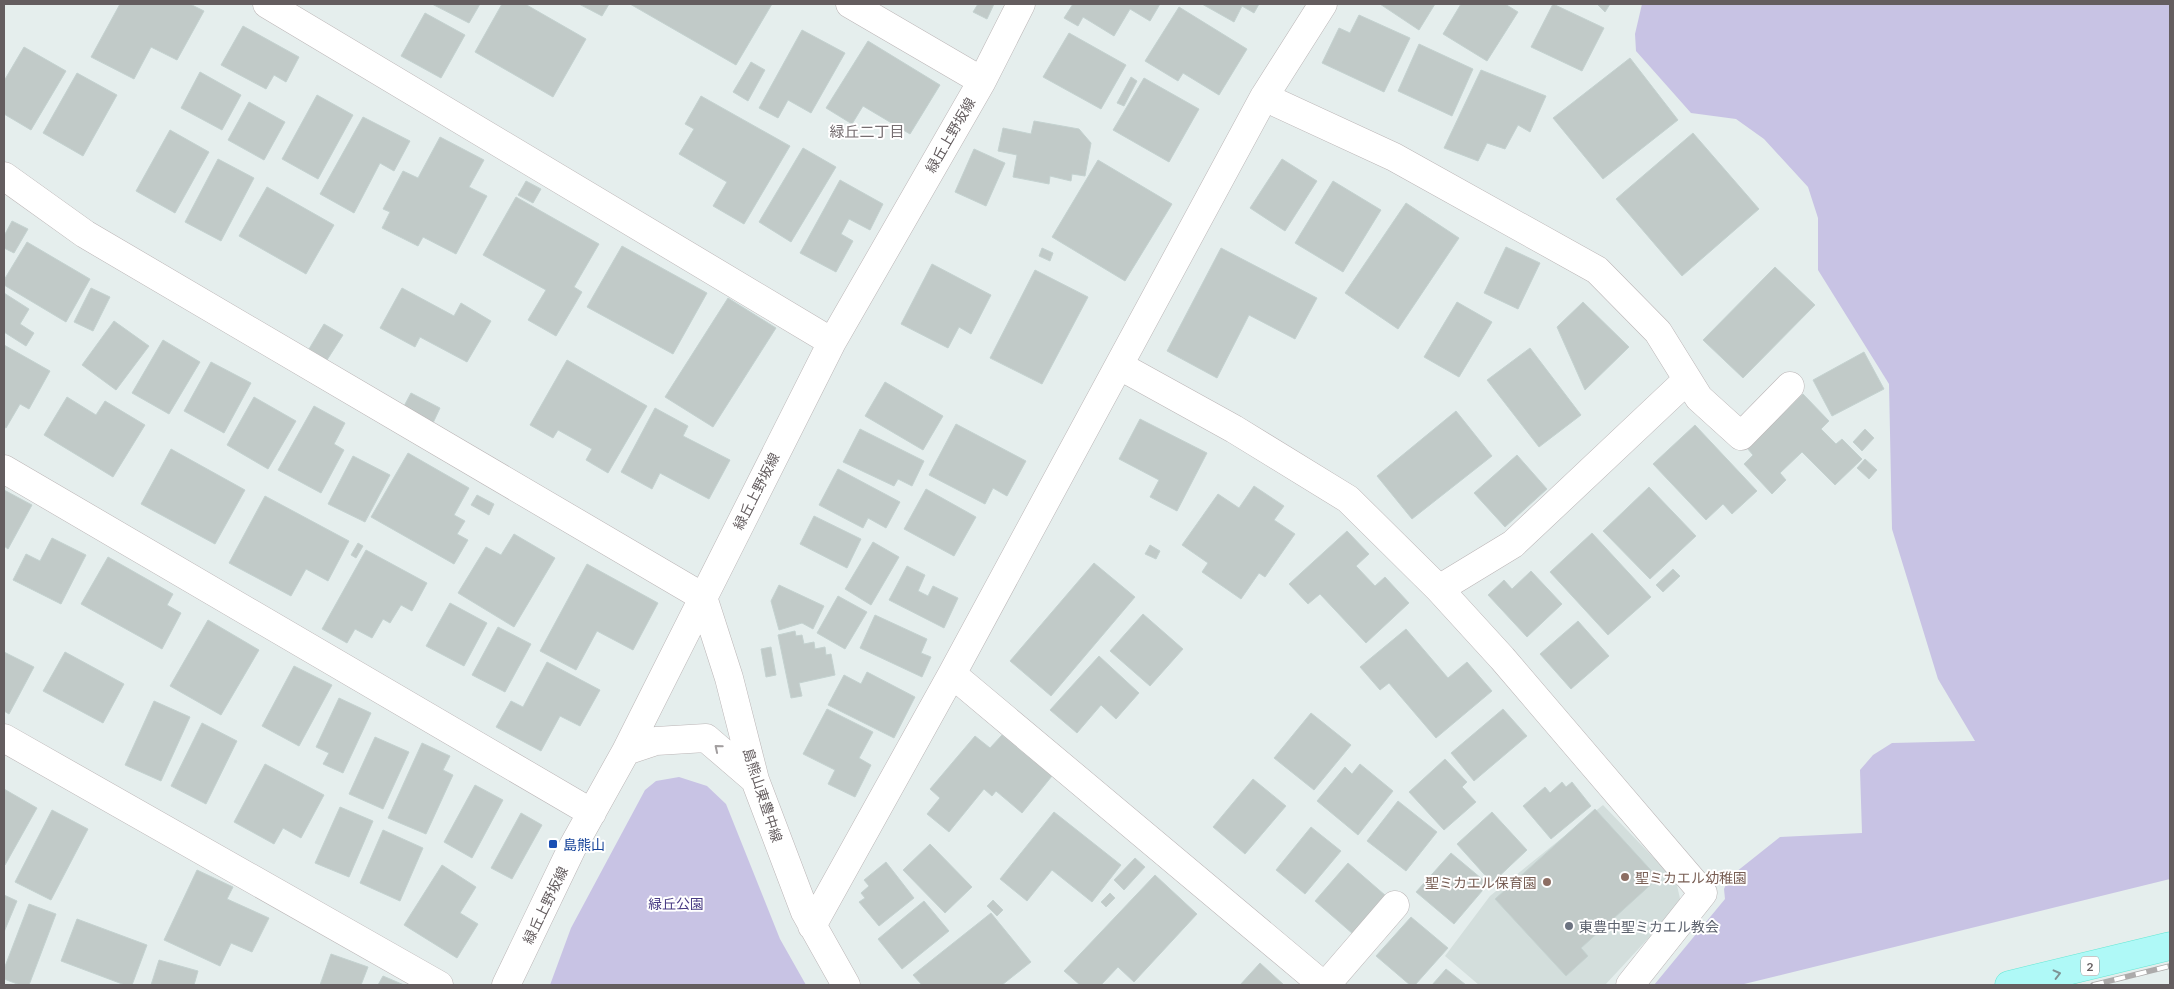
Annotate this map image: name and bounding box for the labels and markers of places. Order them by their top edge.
place label: 島熊山 [563,836,605,853]
marker: 島熊山 [547,838,559,850]
place label: 聖ミカエル幼稚園 [1635,869,1747,886]
marker: 聖ミカエル幼稚園 [1619,871,1631,883]
place label: 聖ミカエル保育園 [1425,874,1537,891]
marker: 聖ミカエル保育園 [1541,876,1553,888]
place label: 東豊中聖ミカエル教会 [1579,918,1719,935]
marker: 東豊中聖ミカエル教会 [1563,920,1575,932]

